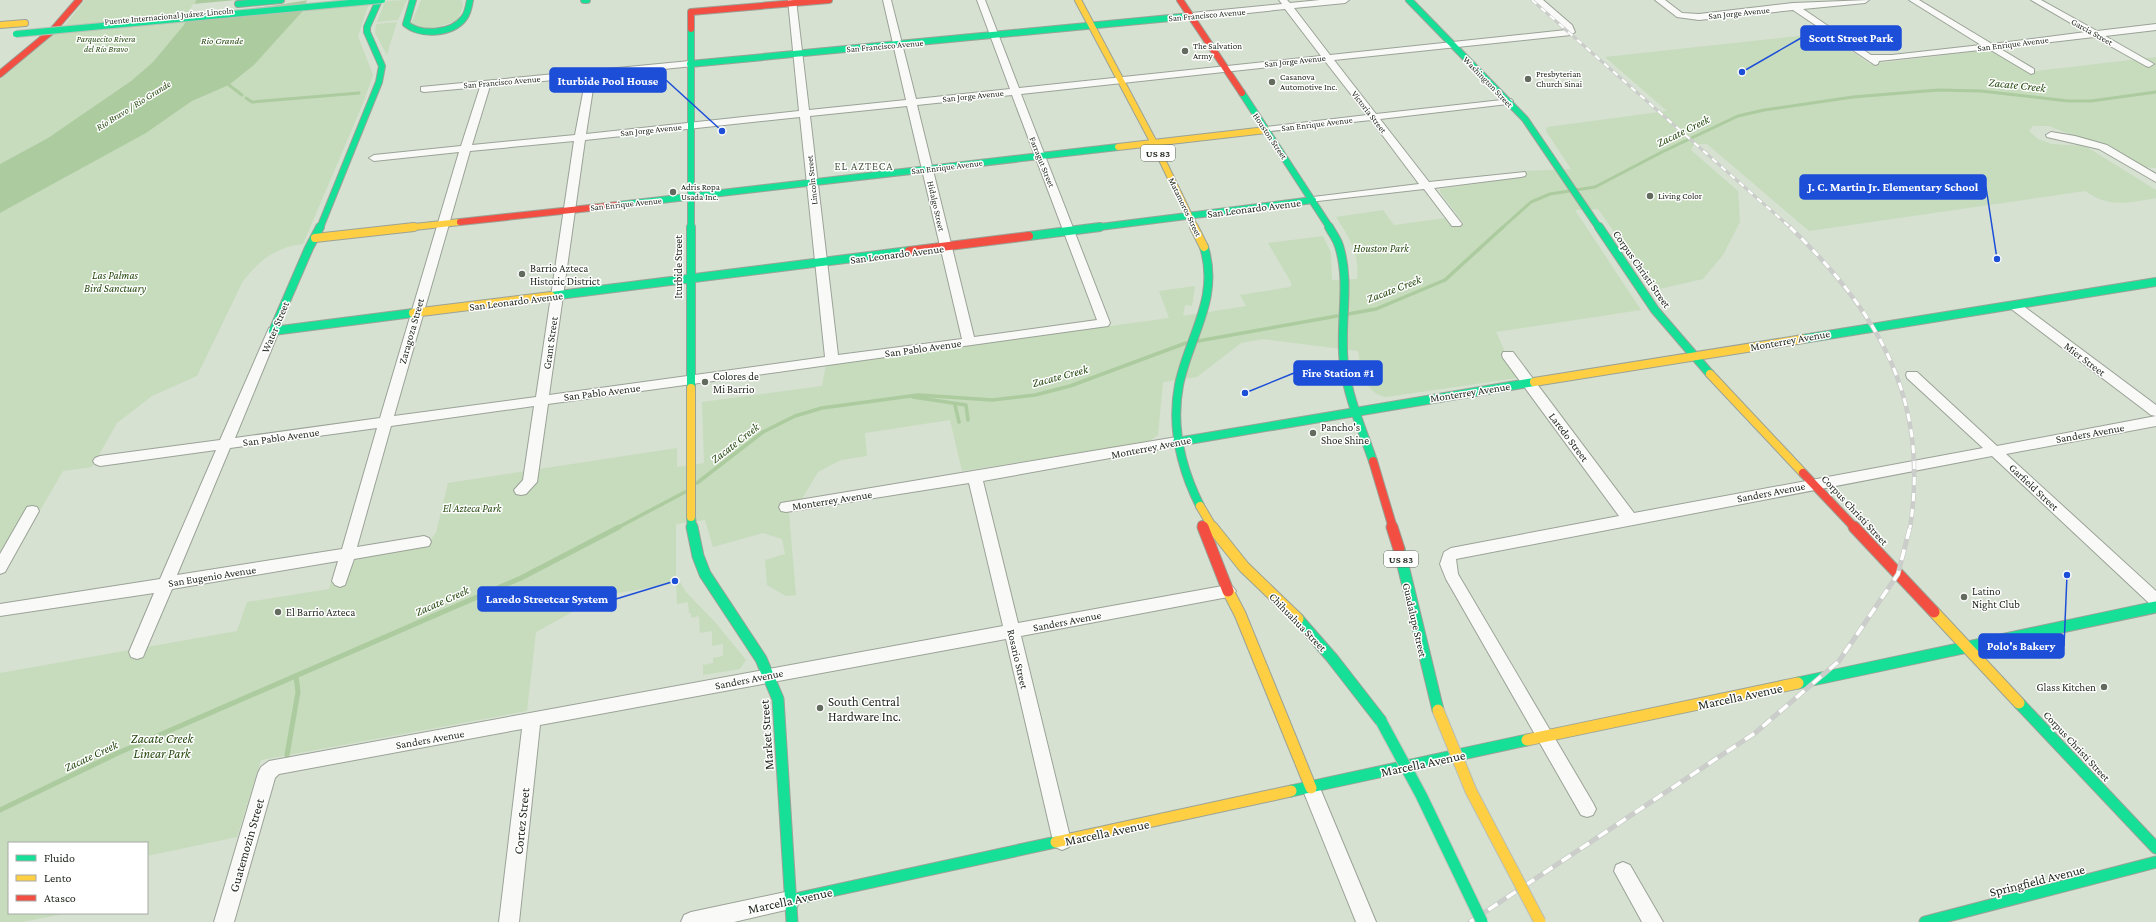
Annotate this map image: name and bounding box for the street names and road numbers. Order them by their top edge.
street label: Puente Internacional Juárez-Lincoln [104,5,234,27]
street label: San Jorge Avenue [1708,5,1770,21]
street label: San Francisco Avenue [1168,7,1246,23]
street label: Garcia Street [2070,16,2115,48]
street label: San Enrique Avenue [1977,35,2049,53]
street label: San Francisco Avenue [846,38,924,54]
street label: San Jorge Avenue [1264,53,1326,69]
street label: Washington Street [1461,54,1516,110]
street label: San Francisco Avenue [463,74,541,90]
street label: San Jorge Avenue [942,88,1004,104]
street label: Victoria Street [1349,89,1389,136]
street label: Houston Street [1251,111,1290,162]
street label: San Enrique Avenue [1281,115,1353,133]
street label: San Jorge Avenue [620,122,682,138]
street label: Farragut Street [1027,135,1057,190]
road number: US 83 [1141,145,1175,161]
street label: Lincoln Street [804,154,820,205]
street label: San Enrique Avenue [911,158,983,176]
street label: Matamoros Street [1166,176,1204,239]
street label: Hidalgo Street [925,180,947,233]
street label: San Enrique Avenue [590,195,662,213]
street label: San Leonardo Avenue [1206,196,1302,220]
street label: Corpus Christi Street [1610,228,1673,311]
street label: Iturbide Street [672,235,684,299]
street label: San Leonardo Avenue [849,242,945,266]
street label: San Leonardo Avenue [468,289,564,313]
street label: Zaragoza Street [396,296,427,366]
street label: Water Street [259,299,291,355]
street label: Grant Street [540,316,560,370]
street label: Monterrey Avenue [1749,327,1831,354]
street label: San Pablo Avenue [884,337,962,359]
street label: Mier Street [2062,340,2108,379]
street label: Monterrey Avenue [1429,380,1511,405]
street label: San Pablo Avenue [563,381,641,403]
street label: Laredo Street [1547,410,1592,464]
street label: Sanders Avenue [2055,421,2125,445]
street label: San Pablo Avenue [242,426,320,448]
street label: Monterrey Avenue [1110,433,1192,462]
street label: Garfield Street [2007,461,2061,513]
street label: Corpus Christi Street [1819,472,1891,549]
street label: Sanders Avenue [1736,479,1806,505]
street label: Monterrey Avenue [791,488,873,513]
road number: US 83 [1384,551,1418,567]
street label: San Eugenio Avenue [167,563,257,590]
street label: Guadalupe Street [1400,582,1429,659]
street label: Chihuahua Street [1267,590,1329,654]
street label: Sanders Avenue [1032,608,1102,634]
street label: Rosario Street [1005,628,1031,690]
street label: Sanders Avenue [714,666,784,692]
street label: Marcella Avenue [1697,680,1784,713]
street label: Market Street [757,699,776,771]
street label: Corpus Christi Street [2041,708,2113,785]
street label: Sanders Avenue [395,727,465,751]
street label: Marcella Avenue [1380,747,1467,780]
street label: Cortez Street [511,786,533,855]
street label: Guatemozin Street [226,796,267,894]
street label: Marcella Avenue [1064,816,1151,849]
street label: Springfield Avenue [1988,861,2087,900]
street label: Marcella Avenue [747,884,834,917]

